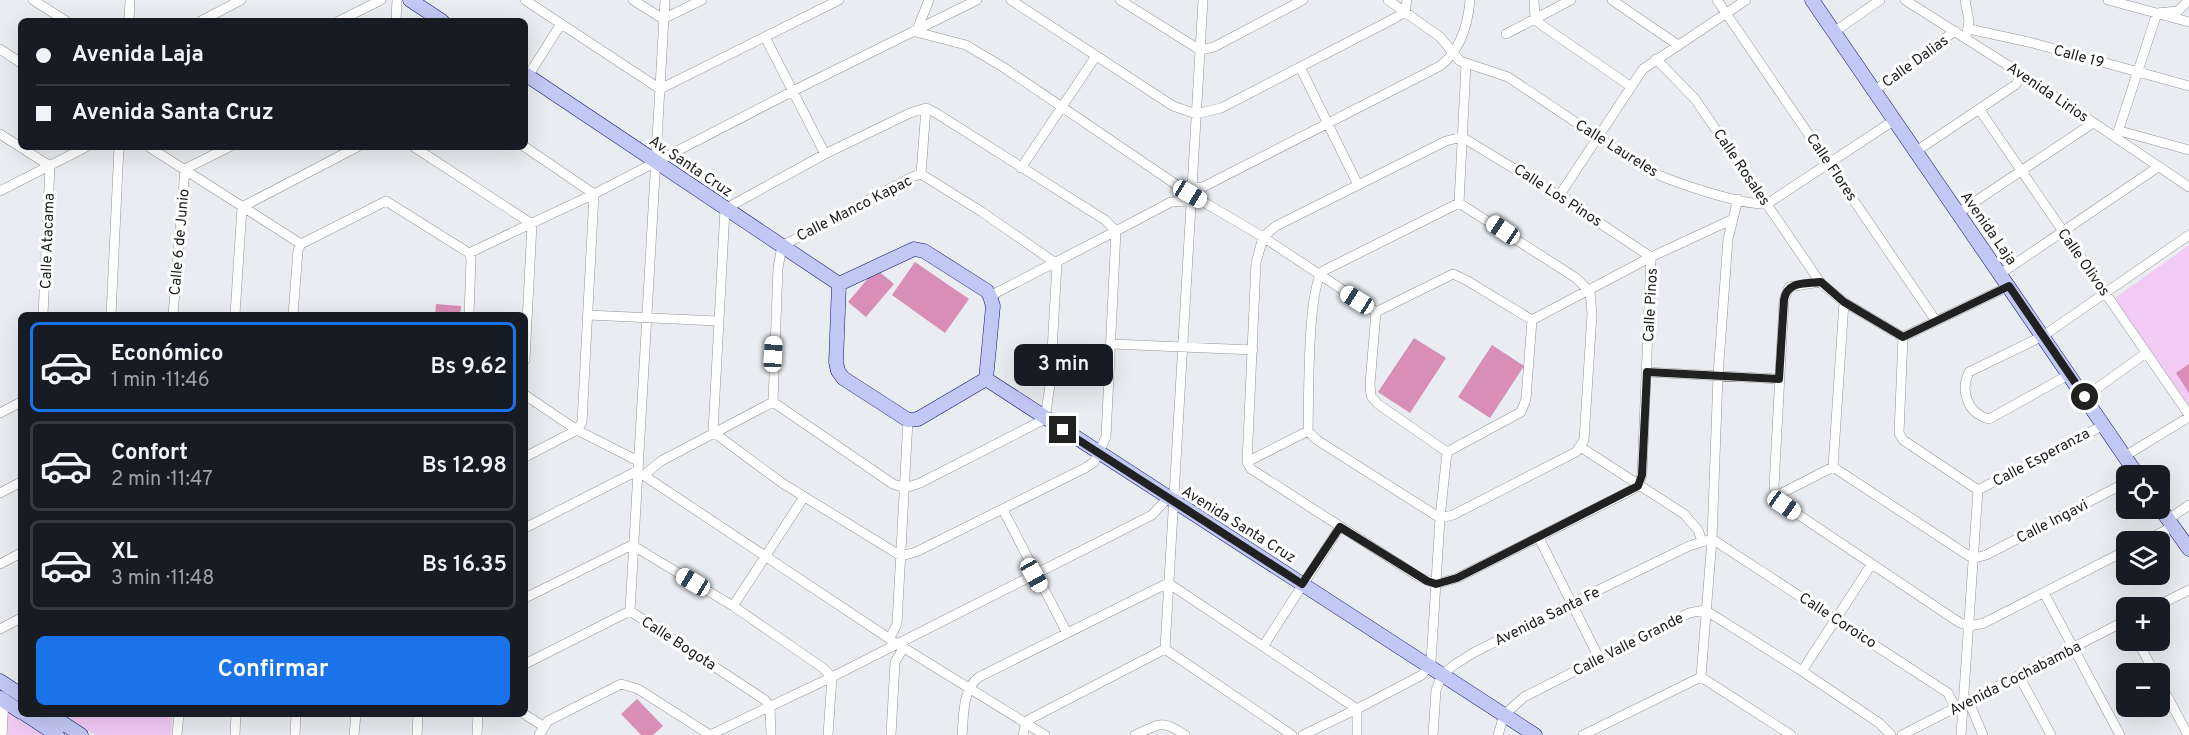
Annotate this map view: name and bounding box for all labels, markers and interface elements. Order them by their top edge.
street label: Calle Dalias [1879,32,1953,93]
text: Avenida Laja [72,42,204,69]
street label: Calle 19 [2051,42,2106,73]
street label: Avenida Lirios [2003,59,2092,128]
text: Avenida Santa Cruz [72,100,274,127]
street label: Calle Laureles [1571,116,1661,182]
street label: Calle Rosales [1708,126,1773,210]
street label: Calle Flores [1801,130,1860,206]
street label: Av. Santa Cruz [645,132,736,202]
street label: Calle Los Pinos [1509,161,1605,232]
street label: Calle Manco Kapac [794,172,916,247]
car [1170,177,1210,211]
street label: Calle 6 de Junio [166,188,195,296]
street label: Avenida Laja [1955,188,2020,269]
street label: Calle Atacama [37,193,60,289]
car [1483,212,1523,248]
street label: Calle Olivos [2052,225,2113,301]
street label: Calle Pinos [1640,268,1663,343]
car [1337,283,1377,317]
car [763,336,783,372]
icon: car [39,340,93,394]
text: Económico [111,341,224,368]
callout: 3 min [1014,343,1112,385]
text: 3 min [1038,352,1089,378]
text: Bs 9.62 [431,354,507,381]
text: 1 min · 11:46 [111,368,210,394]
route start [2071,383,2098,410]
route end [1049,416,1076,443]
street label: Calle Esperanza [1990,425,2094,492]
icon: car [39,439,93,493]
text: Confort [111,440,188,467]
text: Bs 12.98 [422,453,507,480]
map controls [2116,465,2170,717]
button: locate [2116,465,2170,519]
text: 2 min · 11:47 [111,467,213,493]
street label: Avenida Santa Cruz [1178,483,1299,568]
car [1764,487,1804,523]
street label: Calle Ingavi [2014,496,2092,548]
button: layers [2116,531,2170,585]
icon: car [39,538,93,592]
text: XL [111,539,138,566]
text: Bs 16.35 [422,552,507,579]
car [1017,555,1051,595]
car [673,565,713,599]
text: 3 min · 11:48 [111,566,214,592]
street label: Avenida Santa Fe [1492,584,1603,651]
street label: Calle Coroico [1795,589,1880,653]
button: + [2116,597,2170,651]
street label: Calle Valle Grande [1570,609,1687,681]
street label: Calle Bogota [637,613,719,676]
button: Confirmar [36,636,510,705]
street label: Avenida Cochabamba [1946,638,2085,721]
button: − [2116,663,2170,717]

